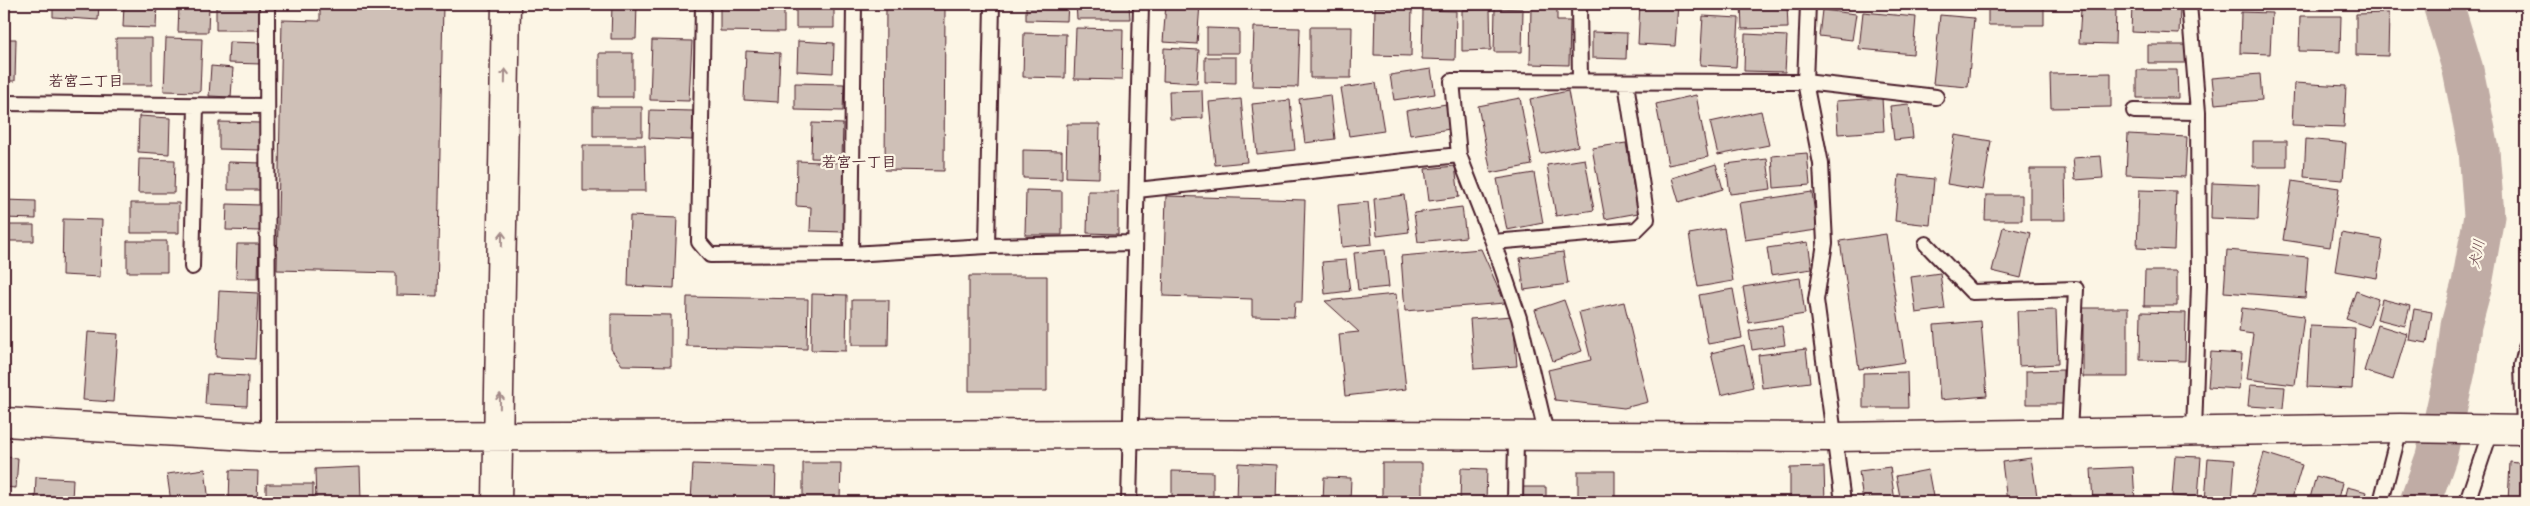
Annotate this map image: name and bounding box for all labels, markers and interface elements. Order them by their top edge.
one-way arrow [500,68,510,84]
district label: 若宮二丁目 [48,71,124,90]
district label: 若宮一丁目 [821,152,897,171]
one-way arrow [497,231,507,247]
water label: 犬川 [2464,237,2488,271]
one-way arrow [495,393,505,410]

